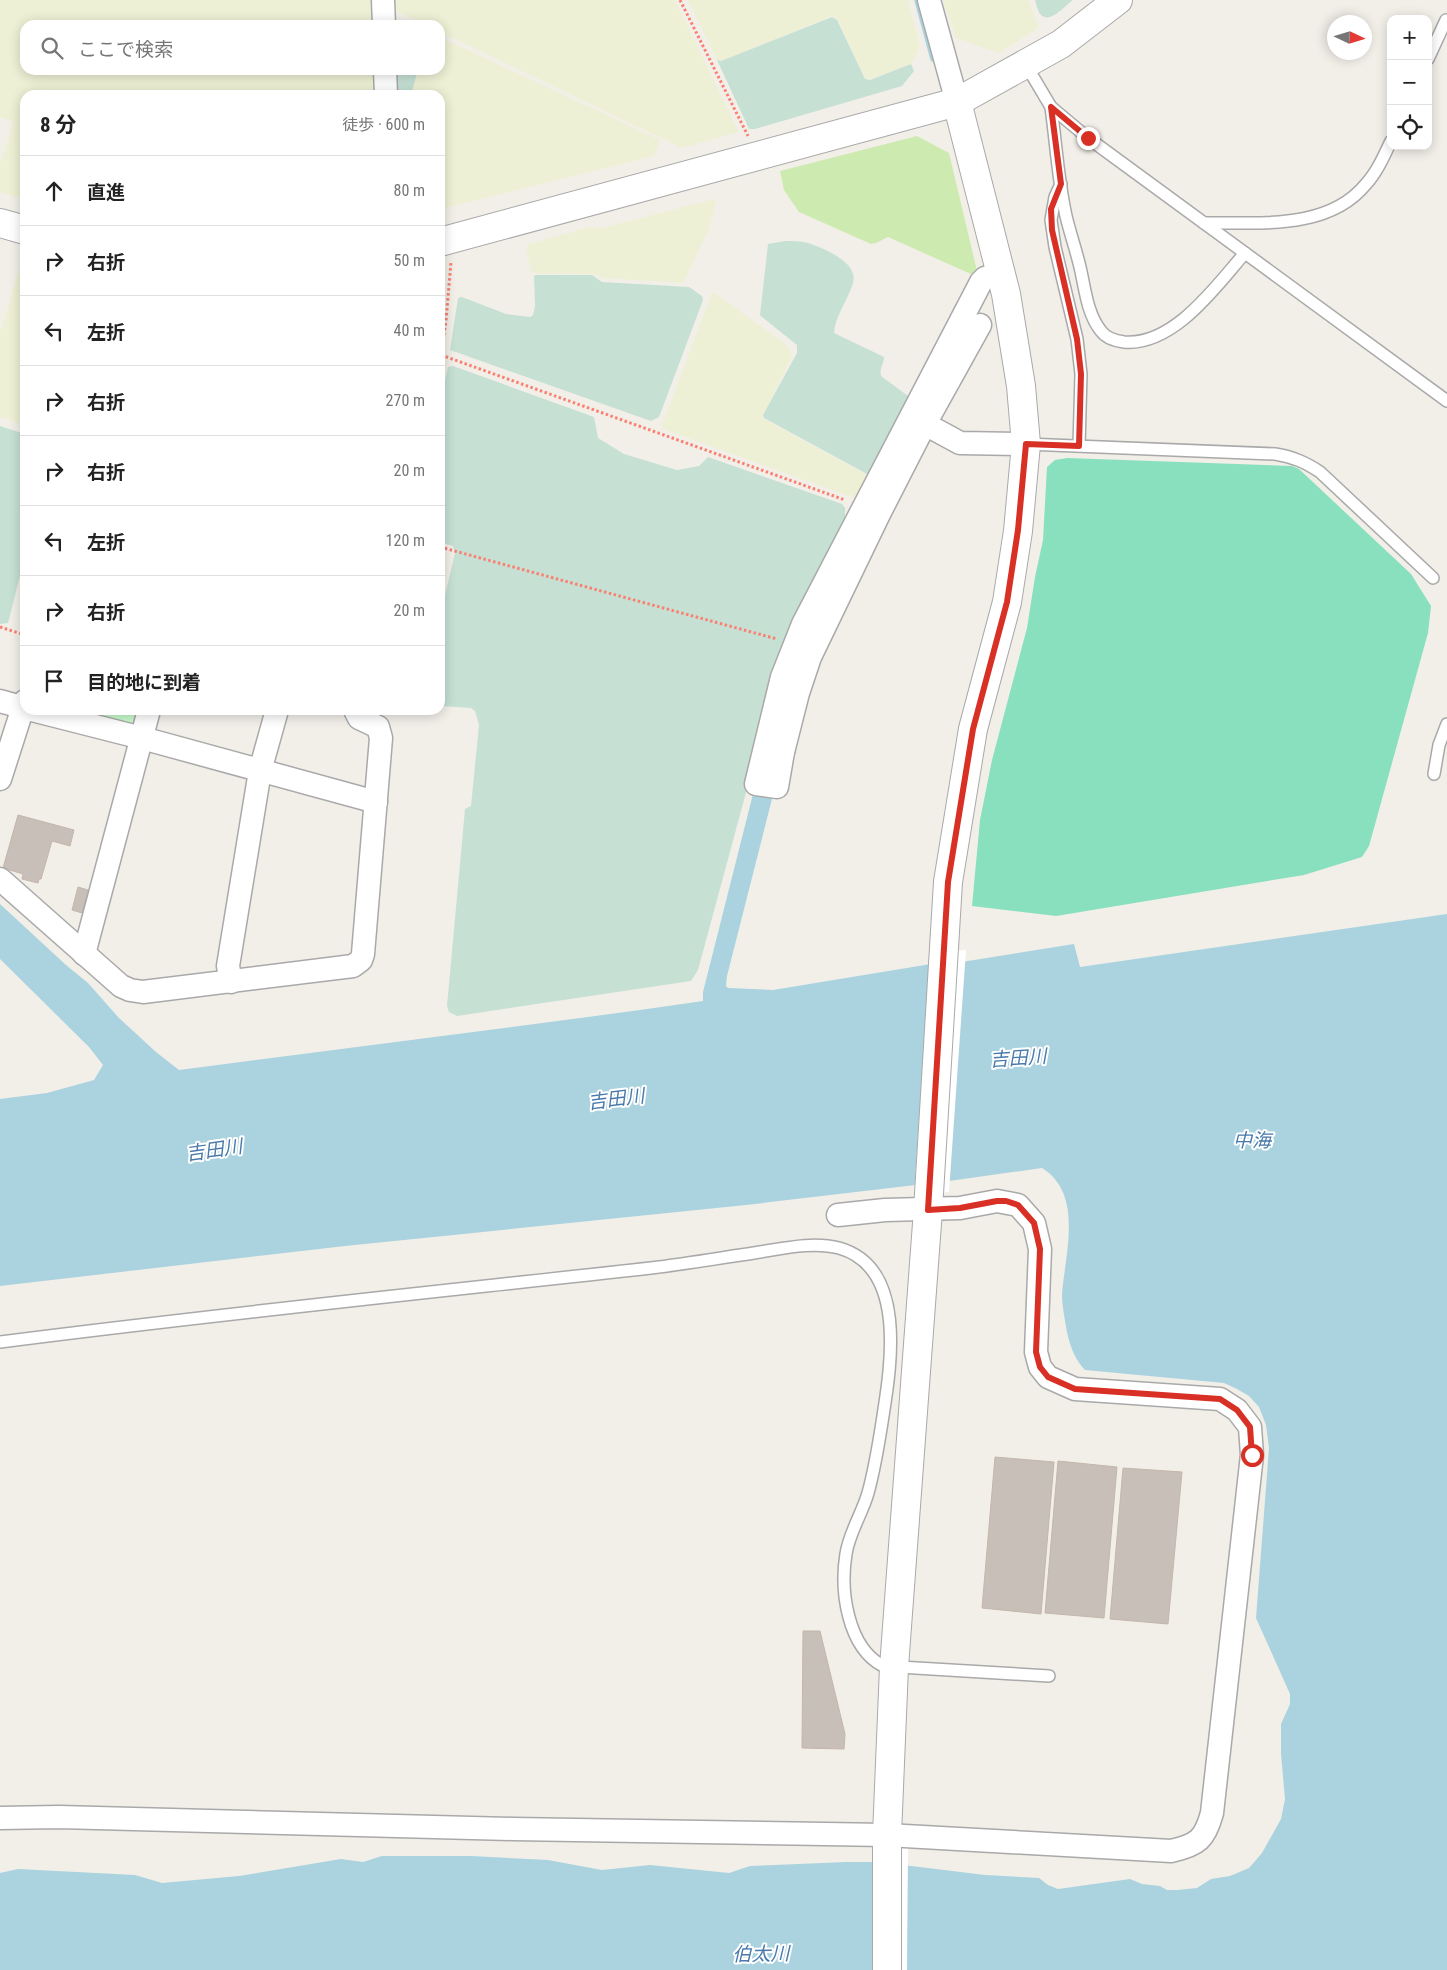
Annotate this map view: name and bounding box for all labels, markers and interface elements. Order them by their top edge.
north arrow [1327,15,1372,60]
map controls [1387,15,1432,150]
button: + [1387,15,1432,60]
search box [20,20,445,75]
icon: search [38,34,66,62]
text: ここで検索 [78,38,173,61]
button: − [1387,60,1432,105]
button: locate [1387,105,1432,150]
text: 8 分 [40,113,76,137]
text: 徒歩 · 600 m [342,115,425,134]
route end [1077,127,1100,150]
icon: ahead [40,177,68,205]
text: 直進 [87,181,125,204]
text: 80 m [393,181,425,200]
icon: right [40,247,68,275]
text: 右折 [87,251,125,274]
text: 50 m [393,251,425,270]
icon: left [40,317,68,345]
text: 左折 [87,321,125,344]
text: 40 m [393,321,425,340]
icon: right [40,387,68,415]
text: 右折 [87,391,125,414]
text: 270 m [386,391,425,410]
icon: right [40,457,68,485]
text: 右折 [87,461,125,484]
text: 20 m [393,461,425,480]
icon: left [40,527,68,555]
text: 左折 [87,531,125,554]
text: 120 m [386,531,425,550]
icon: right [40,597,68,625]
text: 右折 [87,601,125,624]
text: 20 m [393,601,425,620]
icon: arrive [40,667,68,695]
text: 目的地に到着 [87,671,201,694]
water label: 吉田川 [989,1044,1049,1071]
water label: 吉田川 [586,1084,648,1114]
water label: 中海 [1233,1129,1274,1152]
water label: 吉田川 [184,1134,246,1165]
route start [1241,1444,1264,1467]
water label: 伯太川 [732,1942,792,1966]

